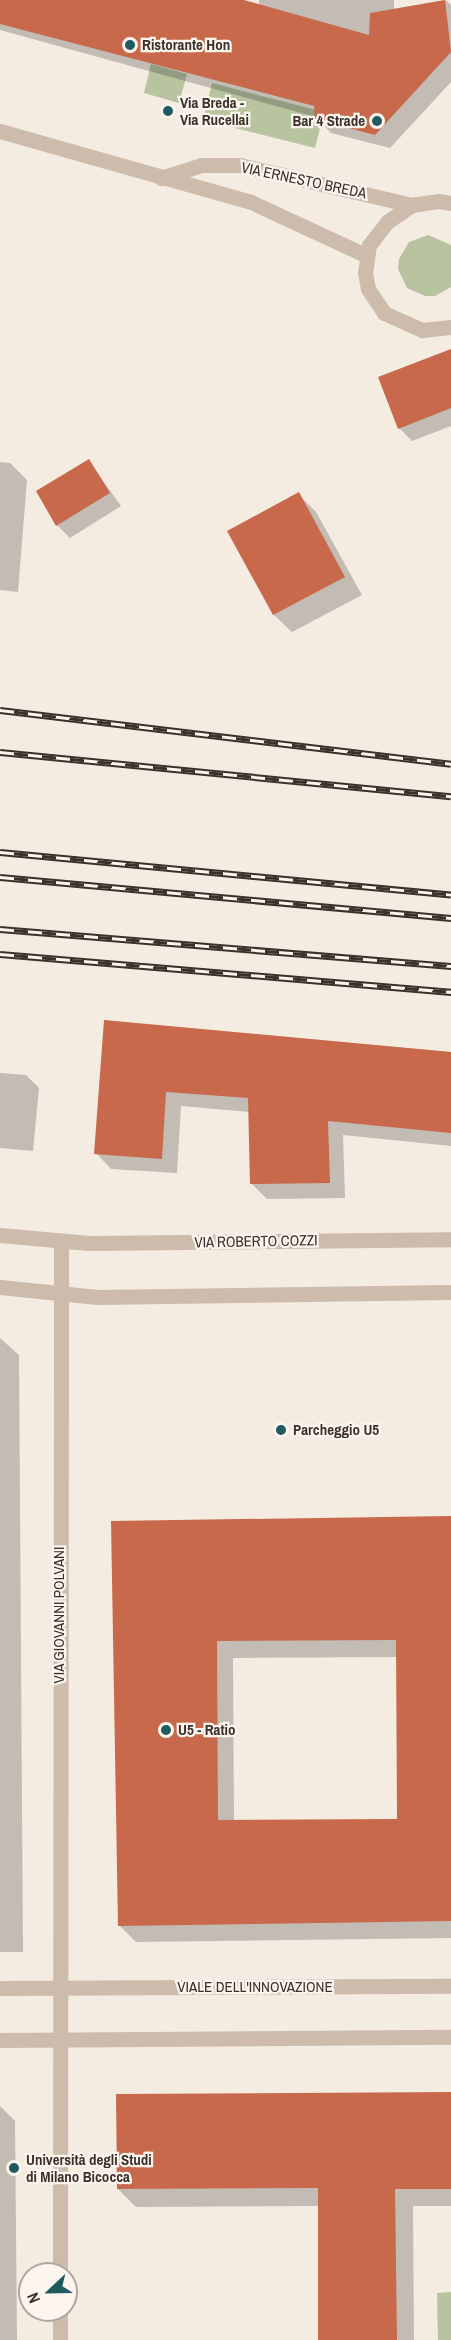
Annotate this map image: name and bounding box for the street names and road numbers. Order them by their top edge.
street label: VIA ERNESTO BREDA [239,158,369,202]
street label: VIA ROBERTO COZZI [194,1231,318,1251]
street label: VIA GIOVANNI POLVANI [50,1546,68,1684]
street label: VIALE DELL'INNOVAZIONE [177,1978,333,1996]

